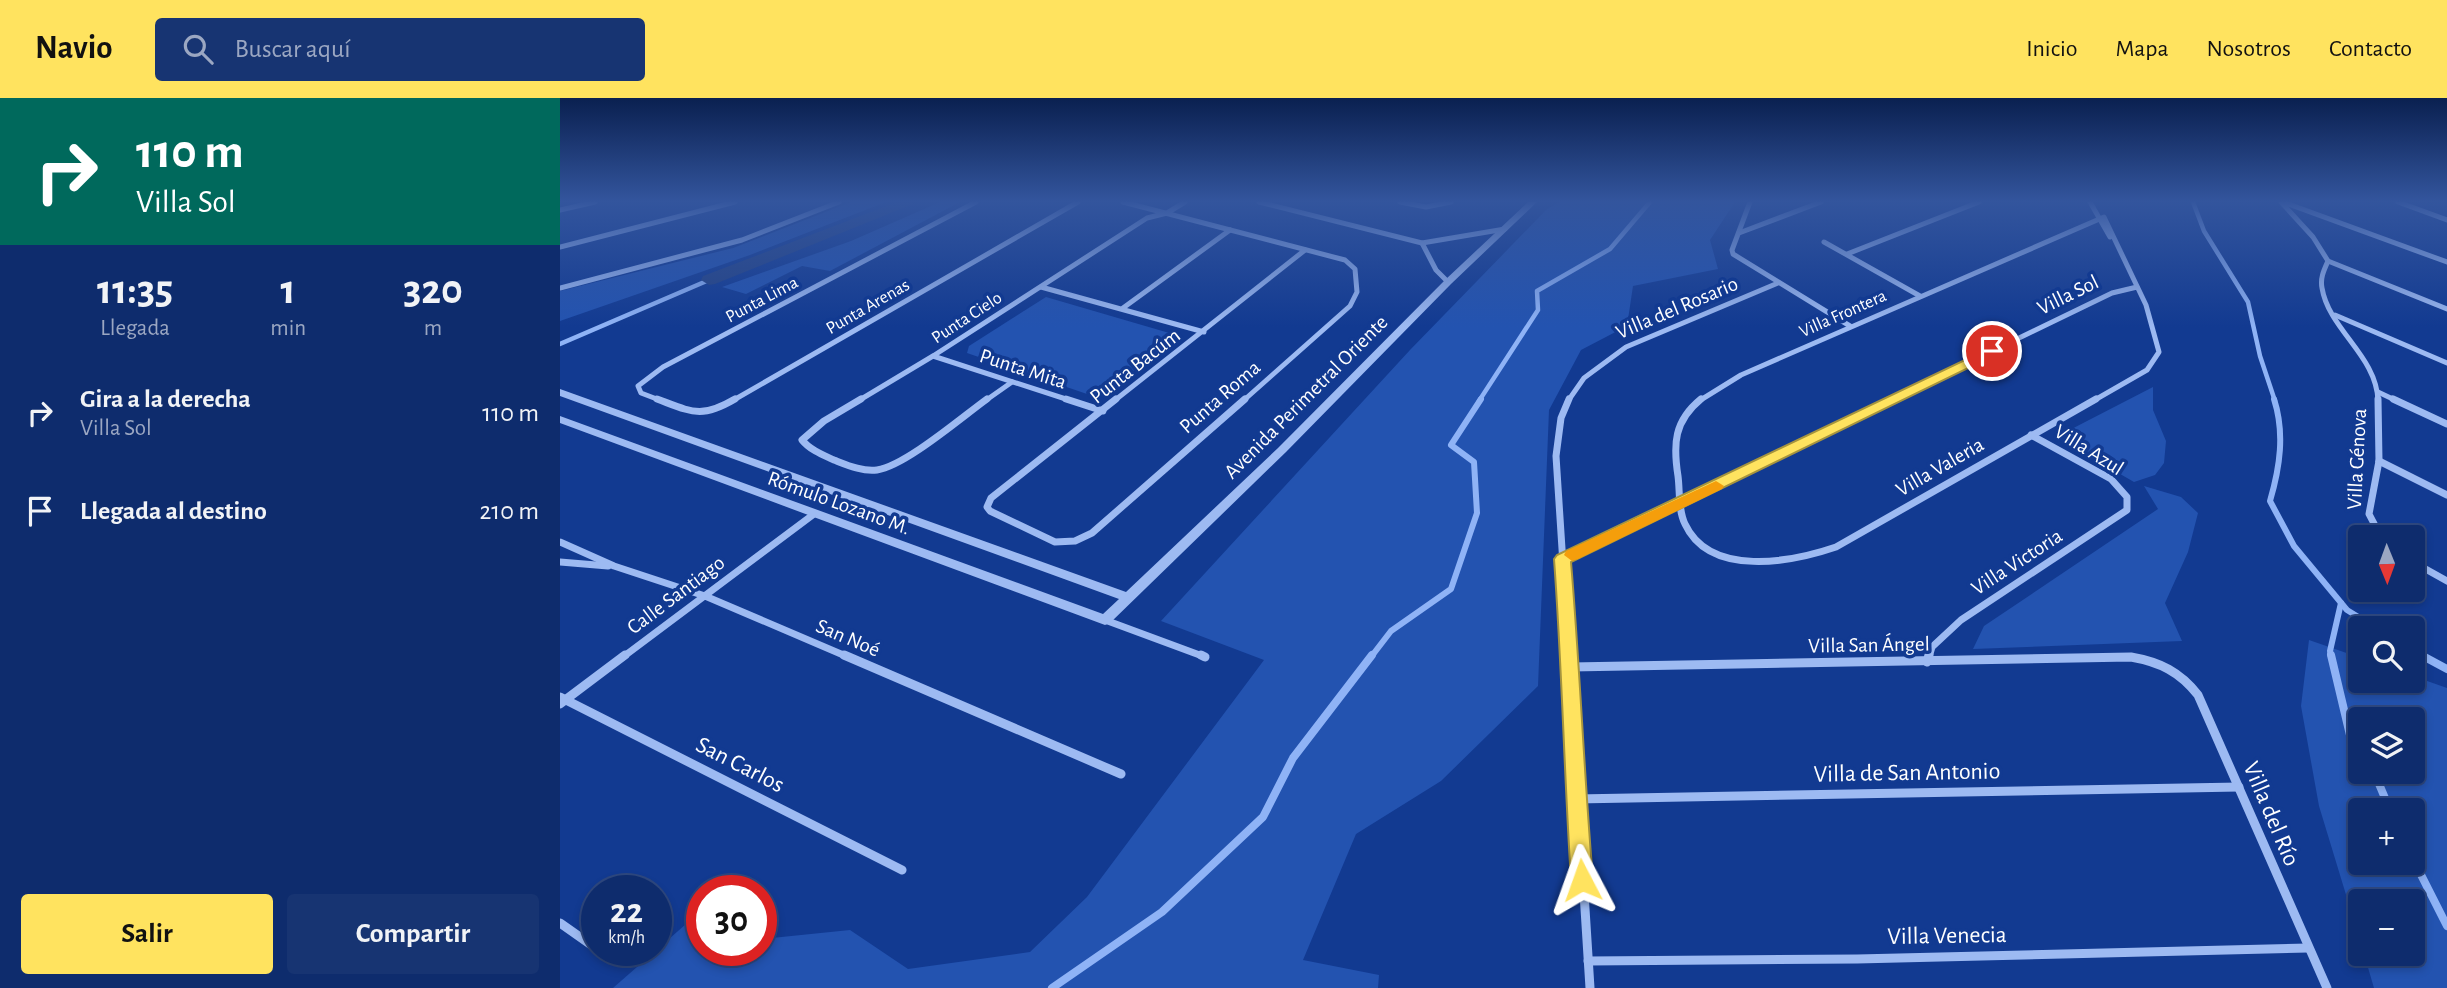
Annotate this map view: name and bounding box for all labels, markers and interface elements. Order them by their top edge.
search box [155,18,645,81]
icon: search [179,30,217,68]
text: Navio [35,32,113,65]
text: Buscar aquí [235,36,351,62]
text: Inicio [2026,37,2077,61]
text: Mapa [2115,37,2169,61]
text: Nosotros [2207,37,2291,61]
text: Contacto [2329,37,2412,61]
icon: right [21,126,112,217]
text: 110 m [136,128,244,177]
text: Villa Sol [136,186,236,218]
text: 11:35 [97,269,173,311]
text: 1 [281,269,296,311]
text: 320 [403,269,463,311]
street label: Villa Sol [2034,271,2102,319]
street label: Villa del Rosario [1613,273,1741,343]
street label: Punta Lima [723,274,801,326]
street label: Punta Arenas [823,276,913,338]
street label: Villa Frontera [1797,287,1889,341]
street label: Punta Cielo [929,289,1005,347]
street label: Avenida Perimetral Oriente [1220,311,1392,483]
text: Llegada [100,317,170,340]
text: min [270,317,306,340]
text: m [424,317,442,340]
pin [1962,321,2022,381]
street label: Punta Bacúm [1086,324,1184,408]
icon: arrive [1973,332,2011,370]
street label: Punta Mita [977,345,1069,393]
street label: Punta Roma [1176,356,1265,438]
text: Gira a la derecha [80,386,251,412]
icon: right [21,394,59,432]
text: 110 m [482,400,539,426]
street label: Villa Génova [2344,408,2370,510]
text: Villa Sol [80,417,152,440]
street label: Villa Azul [2051,421,2127,479]
street label: Villa Valeria [1893,433,1988,500]
street label: Rómulo Lozano M. [765,467,913,539]
icon: arrive [21,492,59,530]
text: Llegada al destino [80,498,267,524]
text: 210 m [479,498,539,524]
street label: Villa Victoria [1968,525,2066,599]
north arrow [2348,525,2426,602]
map controls [2348,525,2425,966]
street label: Calle Santiago [623,552,729,638]
street label: San Noé [813,615,883,661]
button: search [2348,616,2425,693]
street label: Villa San Ángel [1808,631,1930,657]
button: layers [2348,707,2425,784]
street label: San Carlos [692,733,788,797]
street label: Villa del Río [2238,758,2304,870]
street label: Villa de San Antonio [1814,759,2000,787]
button: + [2348,798,2425,875]
position arrow [1545,843,1619,917]
speed limit sign: 30 [686,875,777,966]
button: − [2348,889,2425,966]
button: Salir [21,894,273,974]
button: Compartir [287,894,539,974]
text: 22 [610,894,643,929]
street label: Villa Venecia [1887,923,2007,949]
text: km/h [608,929,645,947]

